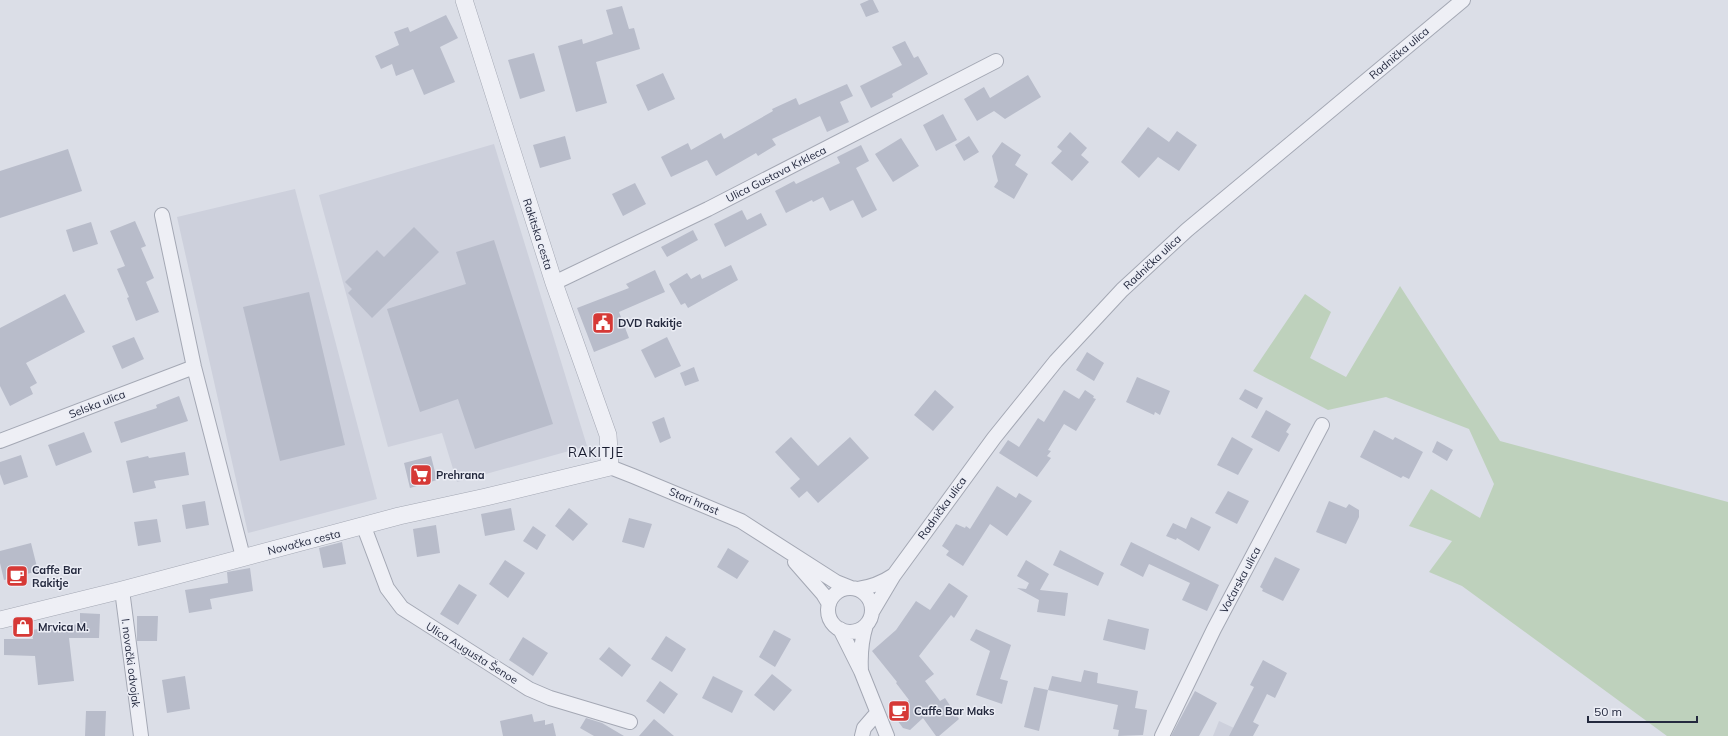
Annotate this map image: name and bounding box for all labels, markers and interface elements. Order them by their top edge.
street label: Radnička ulica [1366,24,1432,82]
street label: Ulica Gustava Krkleca [723,143,829,205]
street label: Rakitska cesta [520,197,556,271]
street label: Radnička ulica [1120,232,1184,292]
public building icon: DVD Rakitje [590,310,616,336]
place label: DVD Rakitje [618,316,682,330]
street label: Selska ulica [67,387,127,421]
district label: RAKITJE [568,444,624,460]
supermarket icon: Prehrana [408,462,434,488]
place label: Prehrana [436,468,485,482]
street label: Radnička ulica [915,474,969,542]
street label: Stari hrast [667,484,721,518]
street label: Novačka cesta [266,526,342,558]
street label: Voćarska ulica [1217,544,1263,616]
cafe icon: Caffe Bar Rakitje [4,563,30,589]
place label: Caffe Bar Rakitje [32,563,82,590]
shop icon: Mrvica M. [10,614,36,640]
street label: I. novački odvojak [119,618,143,709]
street label: Ulica Augusta Šenoe [423,619,521,687]
place label: Mrvica M. [38,620,89,634]
cafe icon: Caffe Bar Maks [886,698,912,724]
scale bar [1588,698,1697,724]
place label: Caffe Bar Maks [914,704,995,718]
text: 50 m [1594,704,1622,719]

